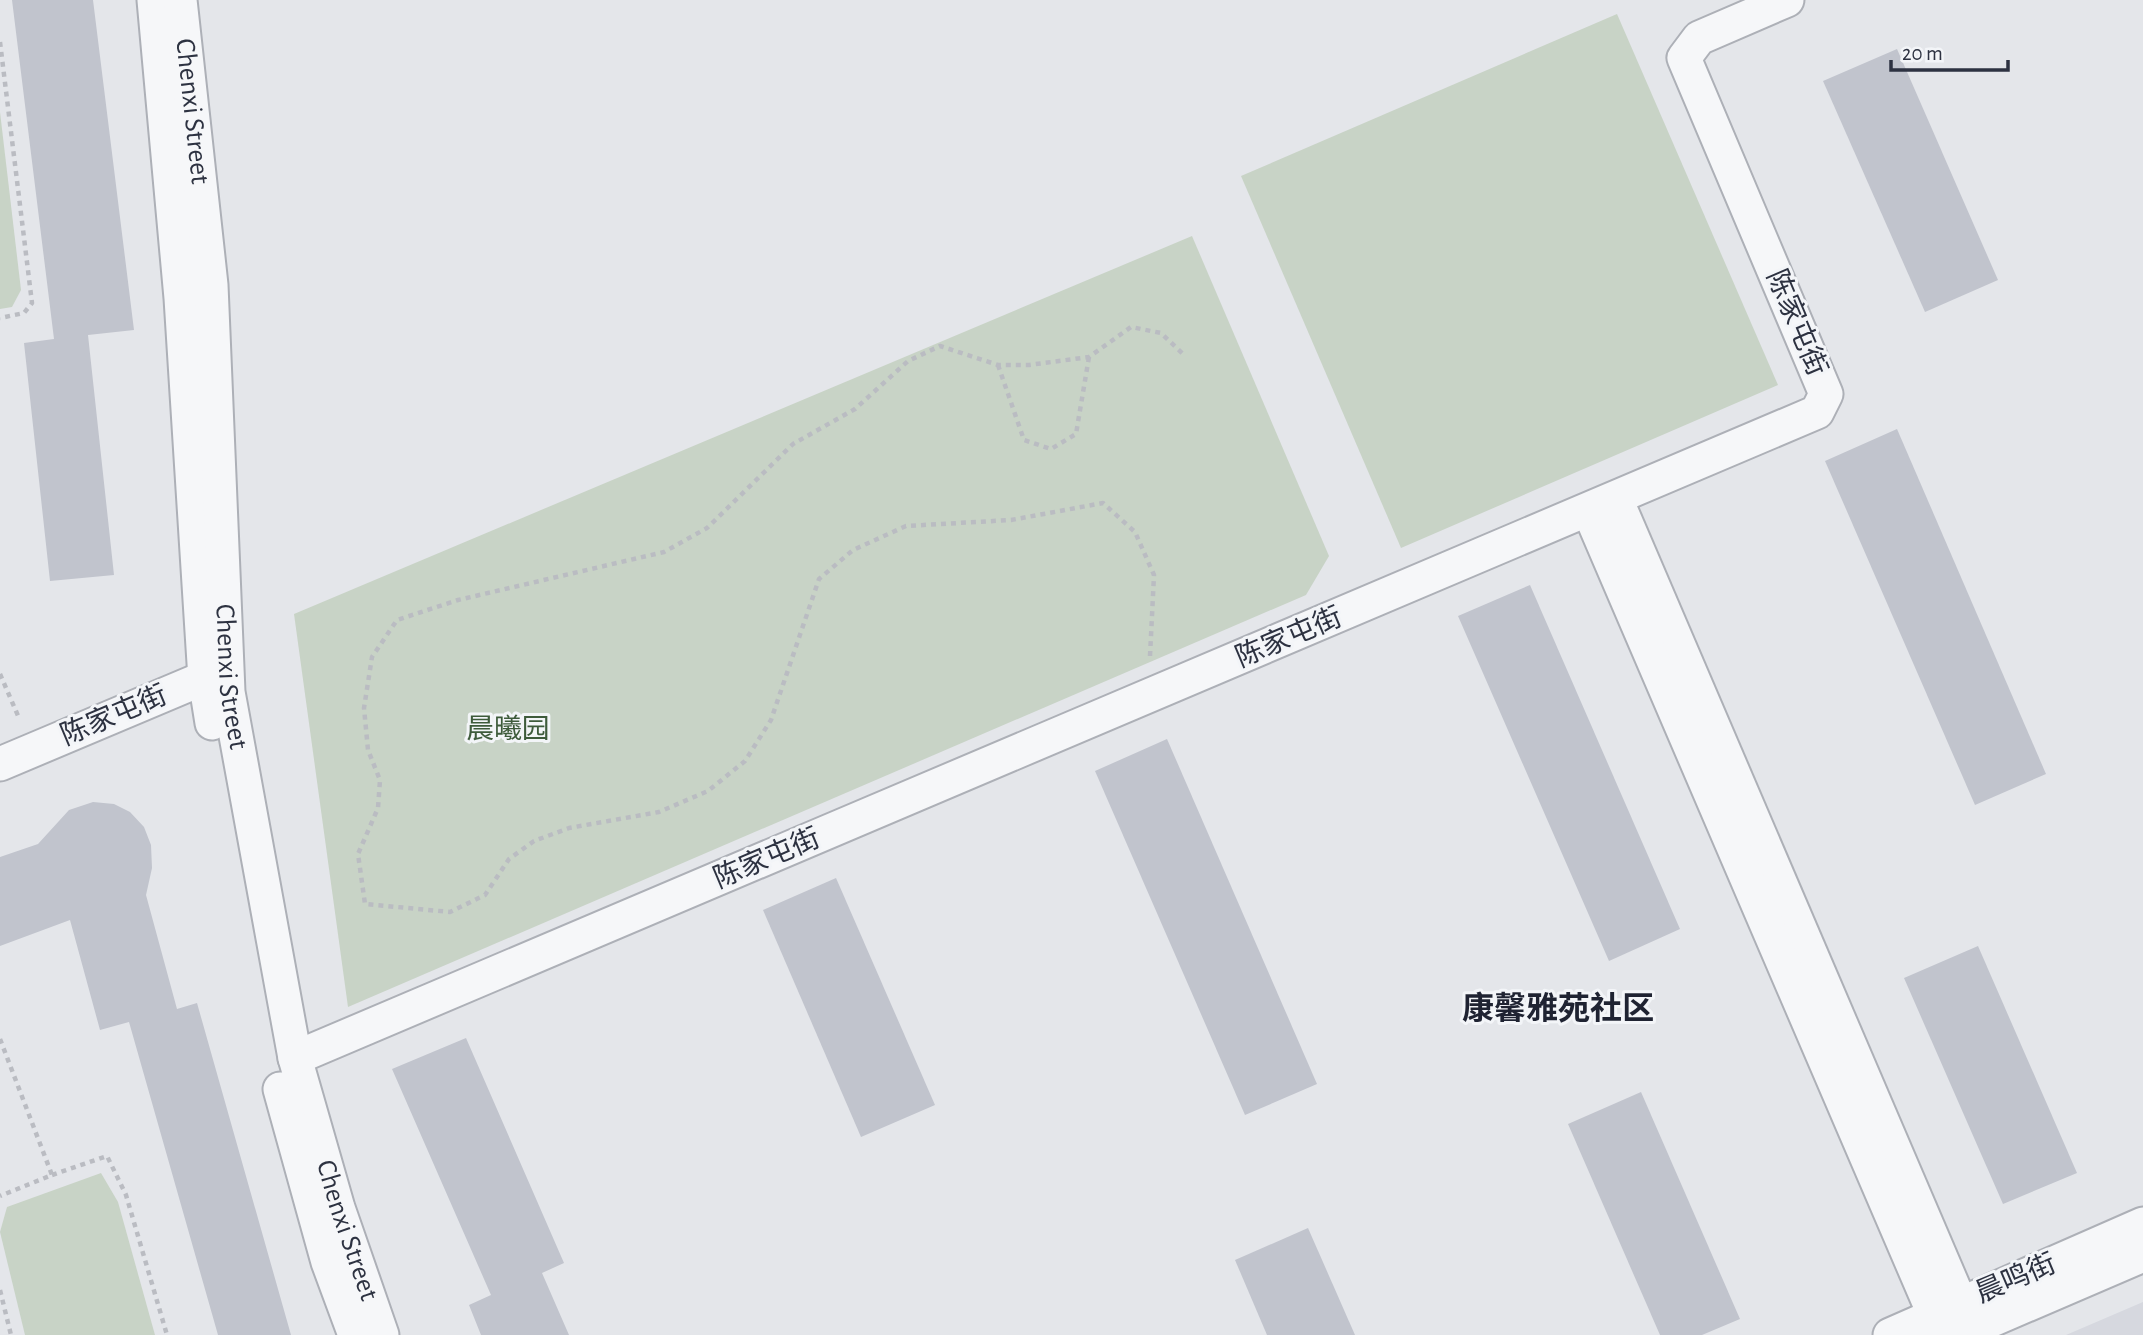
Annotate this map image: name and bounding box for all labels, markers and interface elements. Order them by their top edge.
scale bar [1891,28,2008,72]
street label: Chenxi Street [170,37,214,186]
text: 20 m [1902,43,1943,64]
street label: 陈家屯街 [1761,265,1833,380]
street label: 陈家屯街 [1231,601,1346,673]
street label: Chenxi Street [210,603,252,752]
street label: 陈家屯街 [56,679,171,751]
park label: 晨曦园 [466,714,550,744]
street label: 陈家屯街 [709,822,824,894]
district label: 康馨雅苑社区 [1462,991,1654,1025]
street label: Chenxi Street [311,1157,383,1304]
street label: 晨鸣街 [1971,1248,2060,1308]

